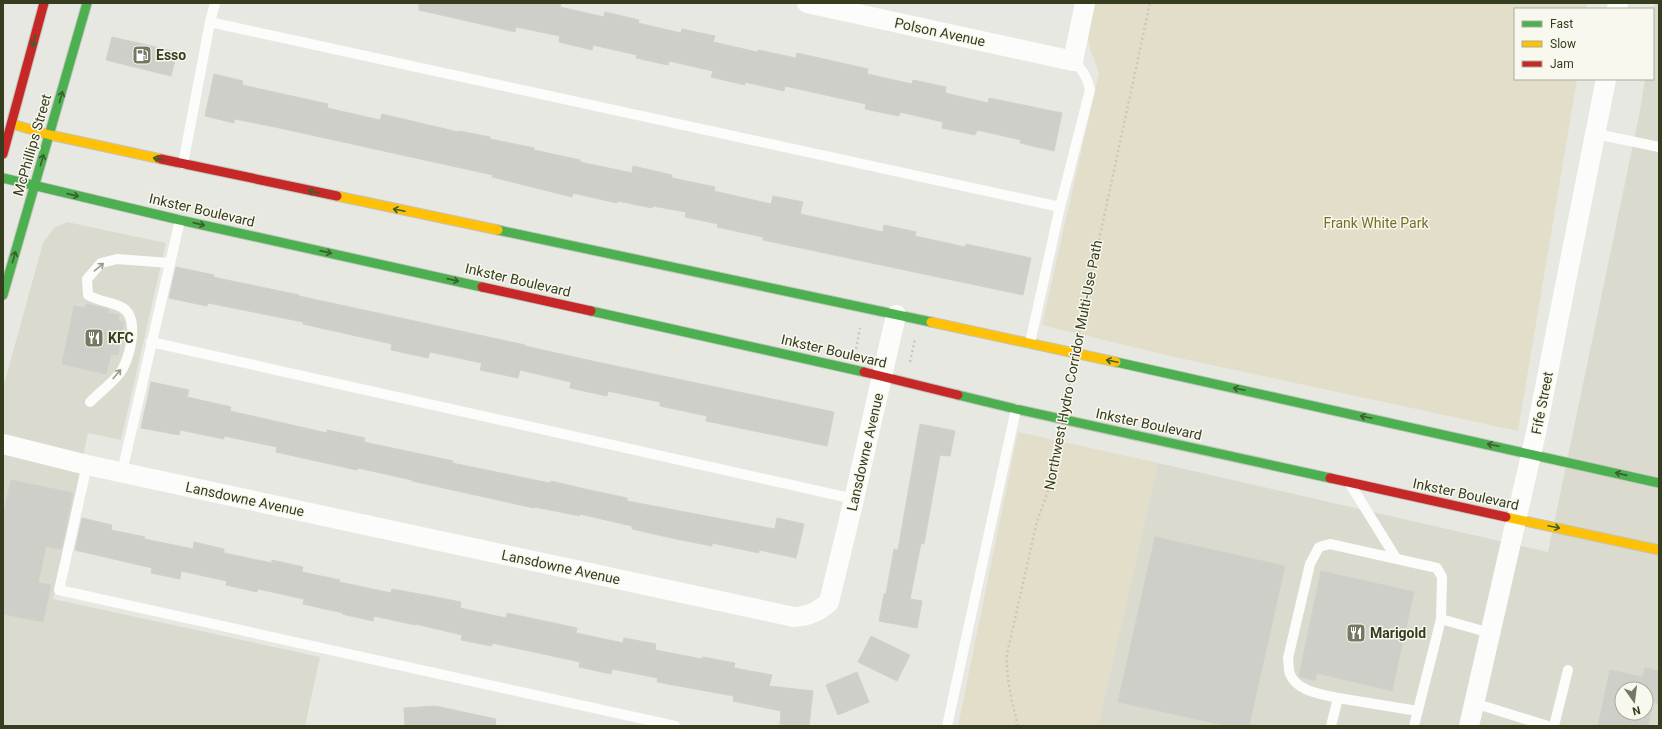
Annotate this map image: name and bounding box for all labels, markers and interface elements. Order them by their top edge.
legend [1514,8,1654,80]
street label: Polson Avenue [893,15,987,49]
text: Fast [1550,17,1573,31]
one-way arrow [30,34,37,47]
text: Slow [1550,37,1576,51]
fuel station icon: Esso [131,44,153,66]
place label: Esso [156,47,186,63]
text: Jam [1550,57,1574,71]
one-way arrow [57,91,65,104]
street label: McPhillips Street [10,92,54,198]
one-way arrow [39,154,46,167]
one-way arrow [153,154,166,162]
one-way arrow [308,187,321,195]
street label: Inkster Boulevard [148,190,256,230]
one-way arrow [66,191,79,199]
one-way arrow [393,205,406,213]
park label: Frank White Park [1323,215,1429,231]
one-way arrow [193,220,206,228]
street label: Northwest Hydro Corridor Multi-Use Path [1041,239,1105,491]
one-way arrow [319,249,332,257]
one-way arrow [11,251,18,264]
street label: Inkster Boulevard [464,260,572,300]
one-way arrow [93,262,104,271]
one-way arrow [446,277,459,285]
restaurant icon: KFC [83,327,105,349]
place label: KFC [108,330,134,346]
street label: Inkster Boulevard [780,331,888,371]
one-way arrow [1106,357,1119,365]
one-way arrow [113,369,122,380]
street label: Fife Street [1528,370,1556,436]
one-way arrow [1233,385,1246,393]
street label: Lansdowne Avenue [844,391,886,513]
street label: Inkster Boulevard [1094,405,1204,443]
one-way arrow [1360,413,1373,421]
one-way arrow [1487,440,1500,448]
one-way arrow [1615,469,1628,477]
street label: Inkster Boulevard [1411,475,1521,513]
street label: Lansdowne Avenue [184,479,306,519]
one-way arrow [1547,524,1560,532]
street label: Lansdowne Avenue [500,547,622,587]
restaurant icon: Marigold [1345,622,1367,644]
place label: Marigold [1370,625,1426,641]
north arrow [1614,681,1654,721]
text: N [1631,703,1642,718]

